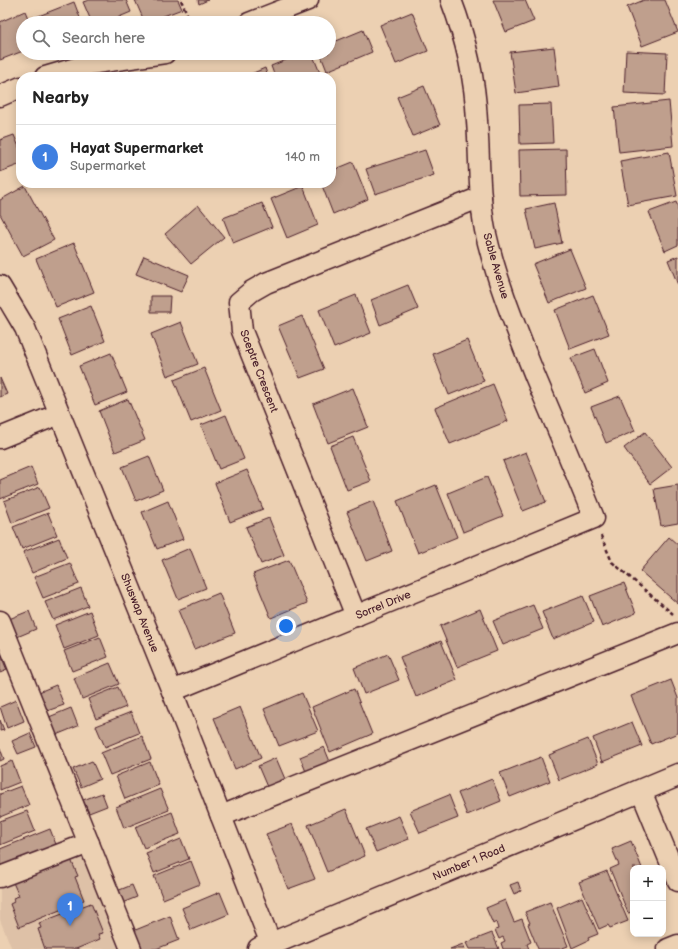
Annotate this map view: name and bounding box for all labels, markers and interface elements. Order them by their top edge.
search box [16,16,336,60]
icon: search [30,27,52,49]
text: Search here [62,29,145,48]
text: Nearby [32,88,89,108]
text: Hayat Supermarket [70,139,203,158]
text: 1 [42,149,48,165]
text: 140 m [285,149,320,165]
text: Supermarket [70,158,146,174]
street label: Sable Avenue [480,232,512,301]
street label: Sceptre Crescent [237,328,281,415]
street label: Shuswap Avenue [118,571,162,655]
street label: Sorrel Drive [353,587,413,622]
your location [276,616,296,636]
street label: Number 1 Road [430,841,507,883]
map controls [630,865,666,937]
button: + [630,865,666,901]
pin: 1 [57,893,83,926]
button: − [630,901,666,937]

